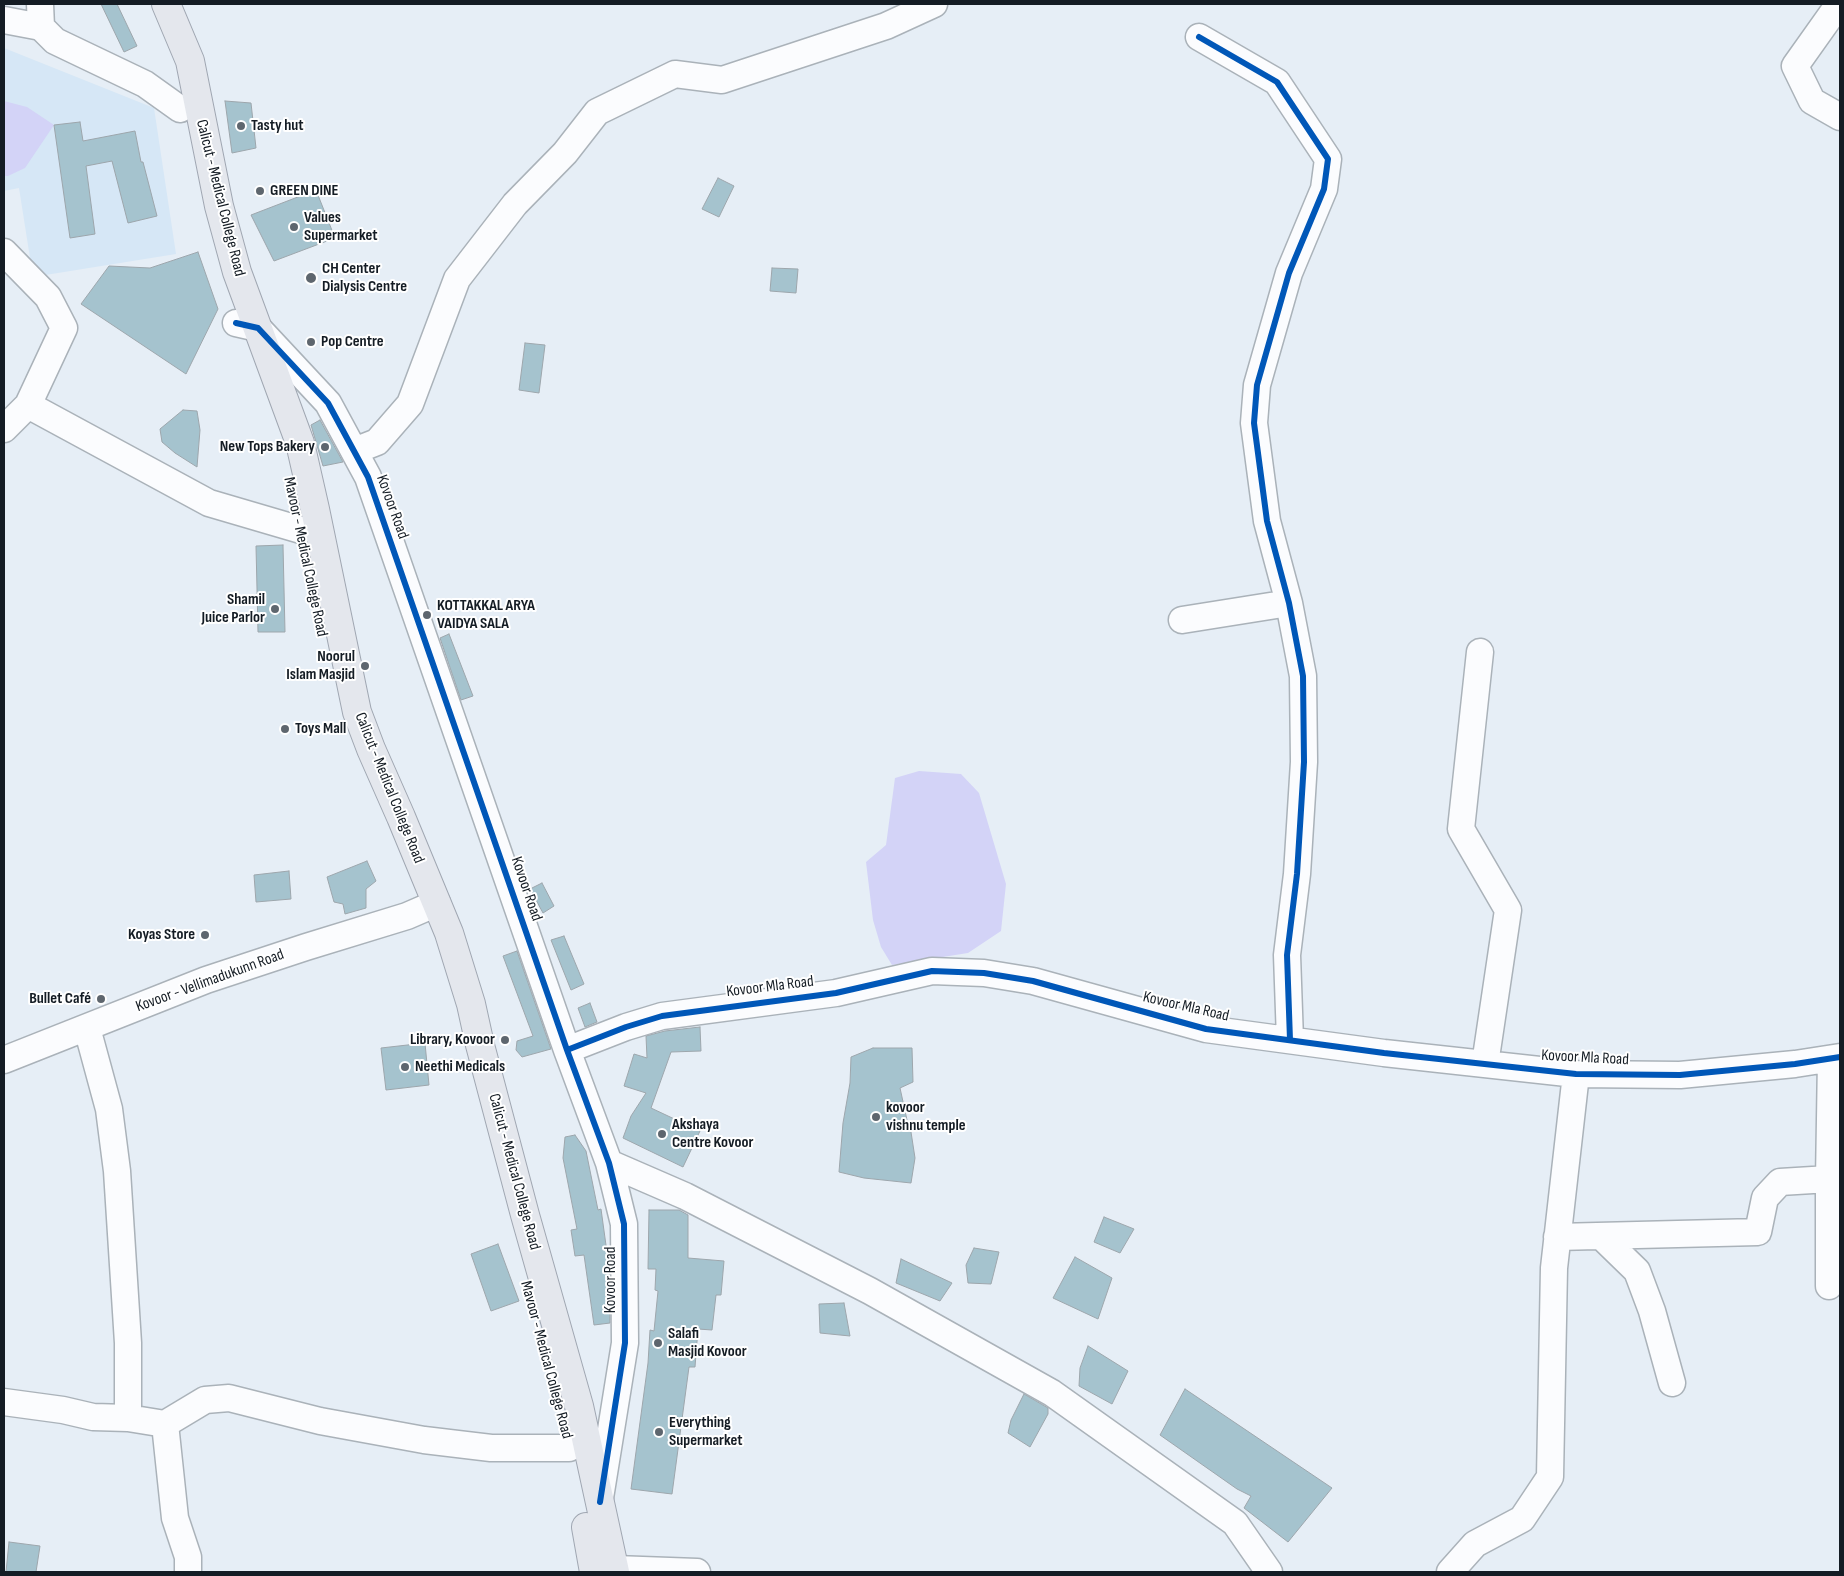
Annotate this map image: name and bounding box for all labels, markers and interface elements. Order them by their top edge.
place label: Tasty hut [251,116,304,136]
street label: Calicut - Medical College Road [191,118,249,278]
marker: Tasty hut [235,120,247,132]
place label: GREEN DINE [270,181,339,201]
marker: GREEN DINE [254,185,266,197]
place label: Values Supermarket [304,208,378,246]
marker: Values Supermarket [288,221,300,233]
place label: CH Center Dialysis Centre [322,259,407,297]
marker: CH Center Dialysis Centre [304,271,318,285]
place label: Pop Centre [321,332,384,352]
marker: Pop Centre [305,336,317,348]
place label: New Tops Bakery [220,437,315,457]
marker: New Tops Bakery [319,441,331,453]
street label: Kovoor Road [372,472,412,542]
street label: Mavoor - Medical College Road [279,476,331,638]
place label: Shamil Juice Parlor [201,590,265,628]
place label: KOTTAKKAL ARYA VAIDYA SALA [437,596,535,634]
marker: Shamil Juice Parlor [269,603,281,615]
marker: KOTTAKKAL ARYA VAIDYA SALA [421,609,433,621]
place label: Noorul Islam Masjid [286,647,355,685]
marker: Noorul Islam Masjid [359,660,371,672]
street label: Calicut - Medical College Road [350,710,428,866]
place label: Toys Mall [295,719,346,739]
marker: Toys Mall [279,723,291,735]
street label: Kovoor Road [506,854,546,924]
place label: Koyas Store [128,925,195,945]
marker: Koyas Store [199,929,211,941]
street label: Kovoor - Vellimadukunn Road [133,945,287,1017]
street label: Kovoor Mla Road [725,972,815,1002]
street label: Kovoor Mla Road [1141,988,1231,1026]
place label: Bullet Café [29,989,91,1009]
marker: Bullet Café [95,993,107,1005]
place label: Library, Kovoor [410,1030,495,1050]
marker: Library, Kovoor [499,1034,511,1046]
street label: Kovoor Mla Road [1541,1046,1629,1070]
place label: Neethi Medicals [415,1057,505,1077]
marker: Neethi Medicals [399,1061,411,1073]
street label: Calicut - Medical College Road [484,1092,544,1252]
place label: kovoor vishnu temple [886,1098,965,1136]
marker: kovoor vishnu temple [870,1111,882,1123]
place label: Akshaya Centre Kovoor [672,1115,753,1153]
marker: Akshaya Centre Kovoor [656,1128,668,1140]
street label: Kovoor Road [601,1247,621,1313]
street label: Mavoor - Medical College Road [516,1279,576,1441]
place label: Salafi Masjid Kovoor [668,1324,747,1362]
marker: Salafi Masjid Kovoor [652,1337,664,1349]
place label: Everything Supermarket [669,1413,743,1451]
marker: Everything Supermarket [653,1426,665,1438]

